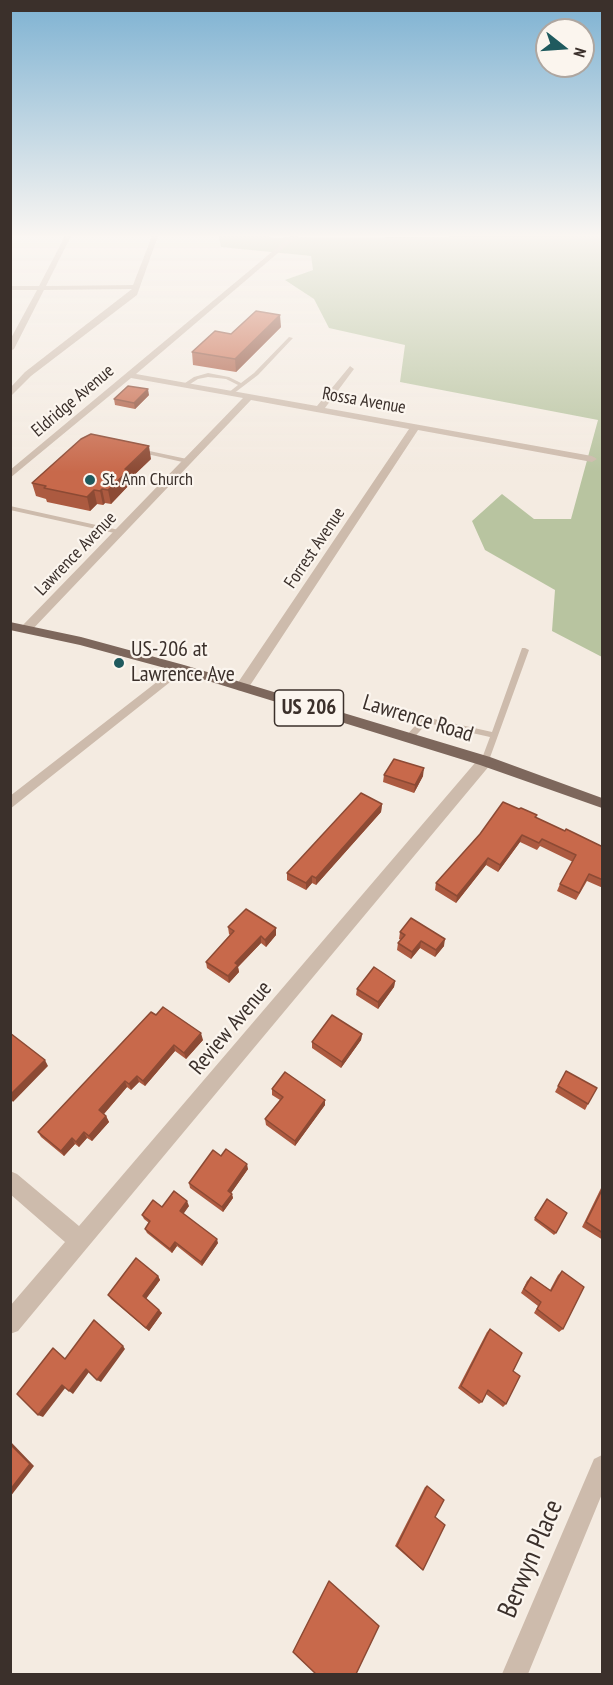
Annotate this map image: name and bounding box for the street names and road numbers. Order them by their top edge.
street label: Eldridge Avenue [27,360,119,442]
street label: Rossa Avenue [321,383,407,419]
street label: Forrest Avenue [280,503,350,593]
street label: Lawrence Avenue [31,508,121,600]
road number: US 206 [274,690,344,726]
street label: Lawrence Road [360,690,476,748]
street label: Review Avenue [184,976,278,1080]
street label: Berwyn Place [492,1495,570,1623]

